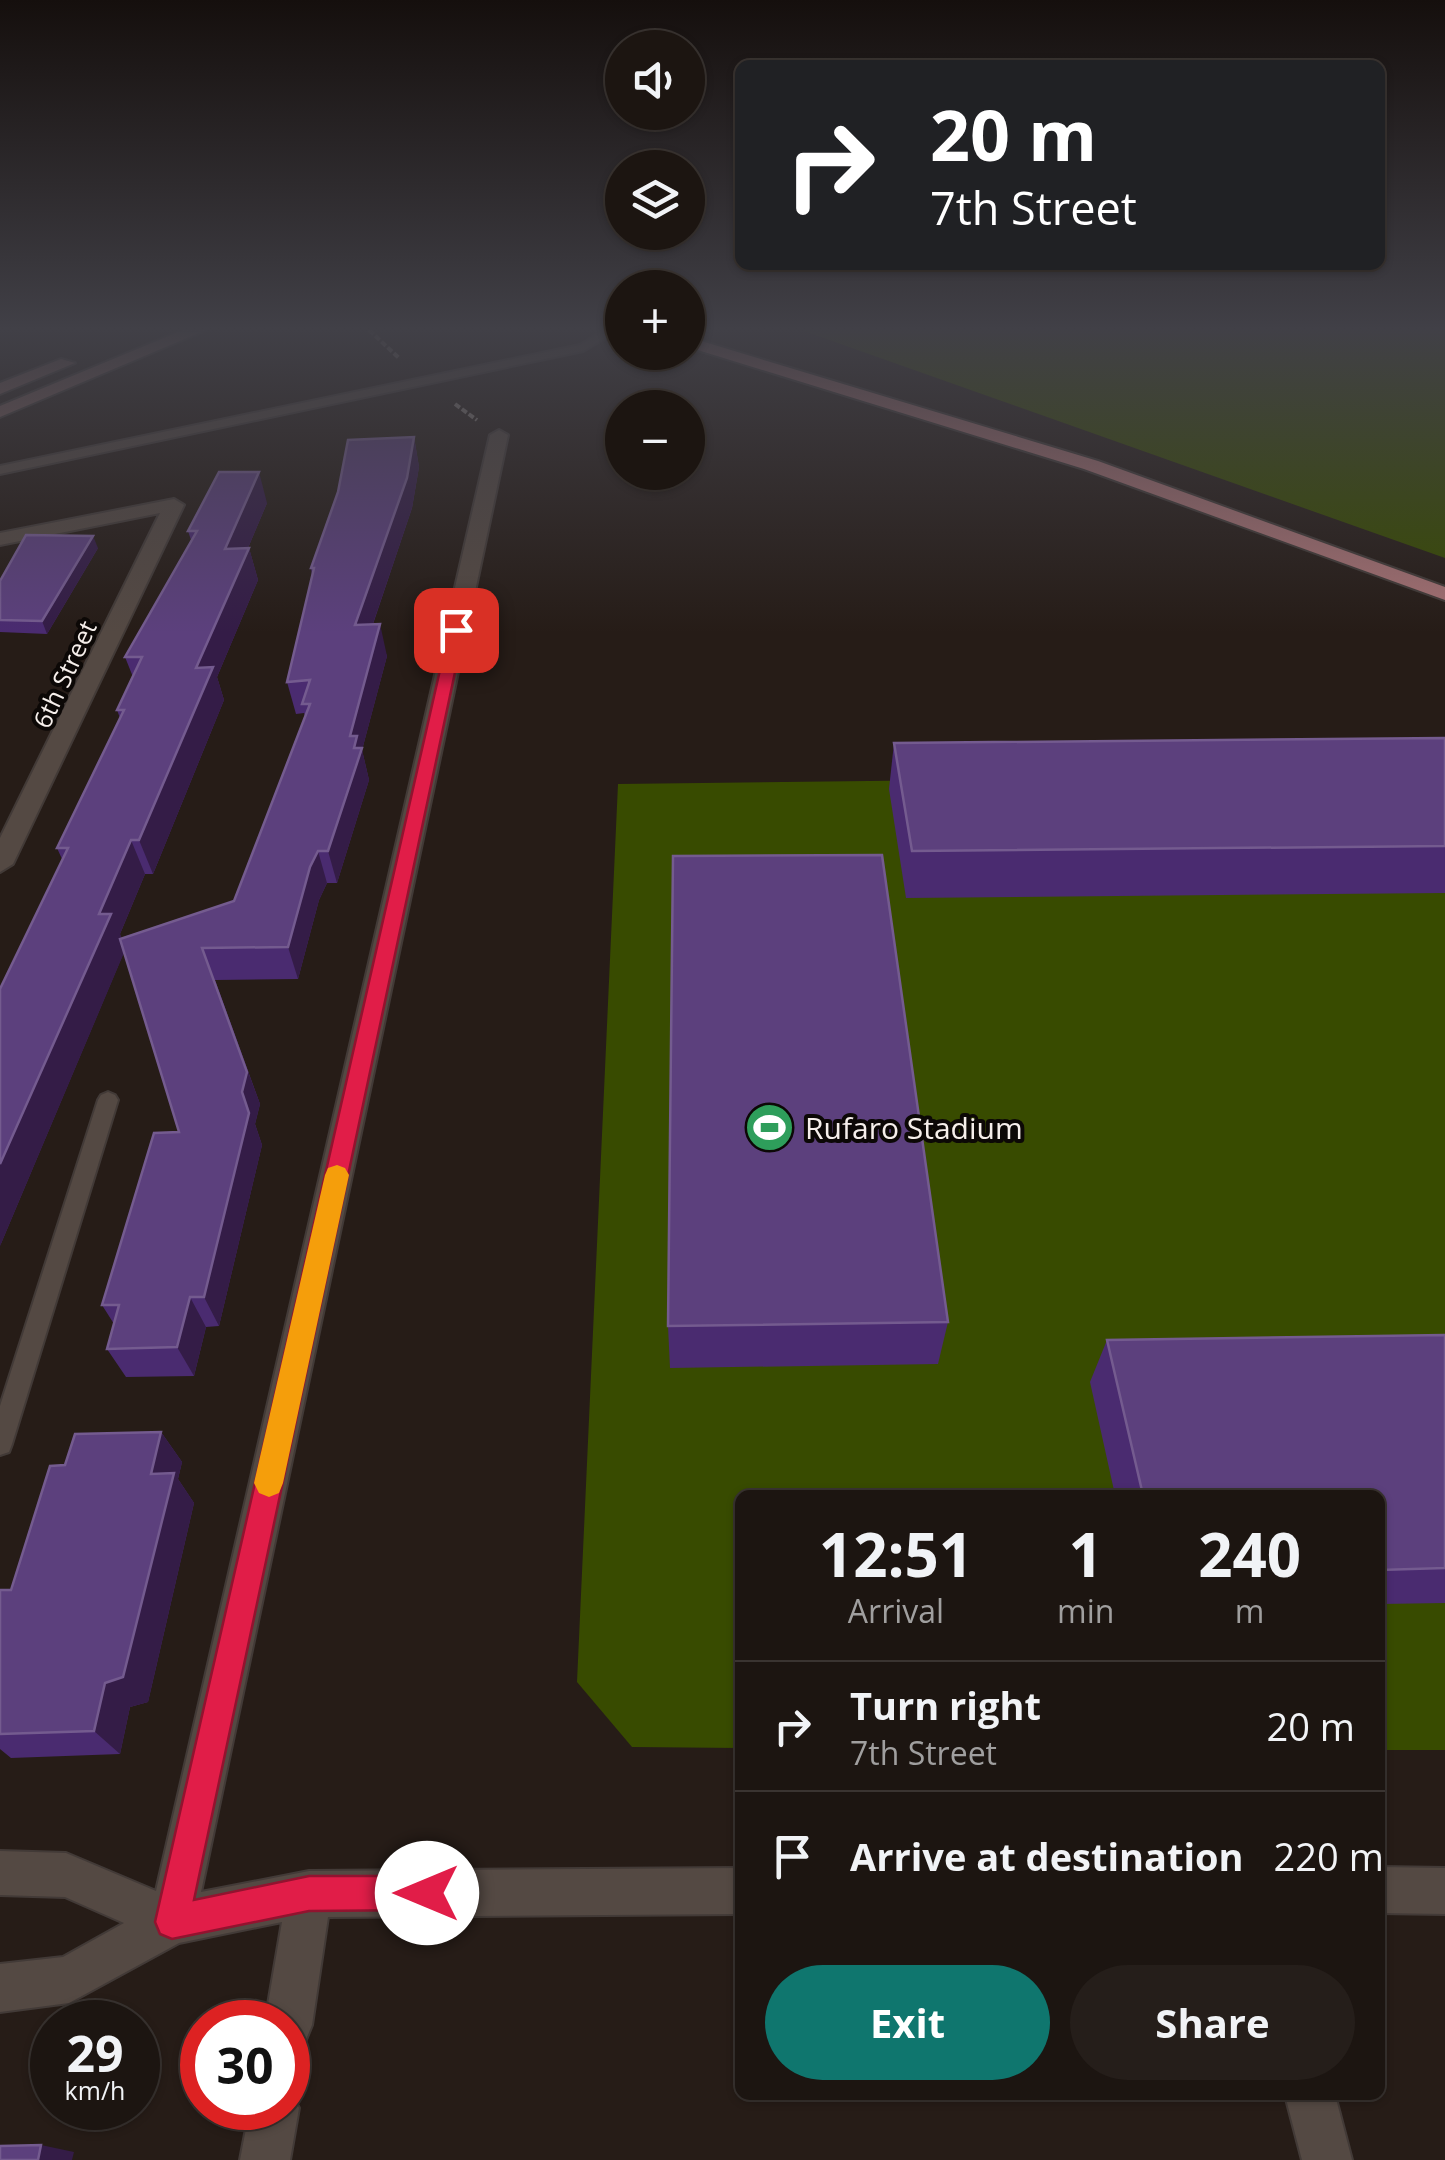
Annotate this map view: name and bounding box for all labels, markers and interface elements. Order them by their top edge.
map controls [605,30,705,490]
button: sound [605,30,705,130]
text: 20 m [930,86,1097,182]
icon: right [765,100,895,230]
button: layers [605,150,705,250]
text: 7th Street [930,177,1137,238]
button: + [605,270,705,370]
button: − [605,390,705,490]
pin [414,588,499,673]
icon: arrive [429,603,484,658]
street label: 6th Street [24,615,104,733]
sports icon: Rufaro Stadium [744,1101,796,1153]
place label: Rufaro Stadium [805,1107,1023,1148]
text: 12:51 [819,1513,973,1595]
text: 1 [1069,1513,1103,1595]
text: 240 [1198,1513,1301,1595]
text: Arrival [848,1589,944,1632]
text: min [1057,1589,1114,1632]
text: m [1235,1589,1264,1632]
text: Turn right [850,1679,1041,1731]
icon: right [765,1699,820,1754]
text: 20 m [1266,1700,1355,1752]
text: 7th Street [850,1731,997,1774]
icon: arrive [765,1829,820,1884]
text: Arrive at destination [850,1830,1244,1882]
text: 220 m [1274,1830,1384,1882]
position arrow [375,1841,479,1945]
button: Exit [765,1965,1050,2080]
button: Share [1070,1965,1355,2080]
speed limit sign: 30 [180,2000,310,2130]
text: 29 [66,2019,124,2087]
text: km/h [65,2073,125,2107]

